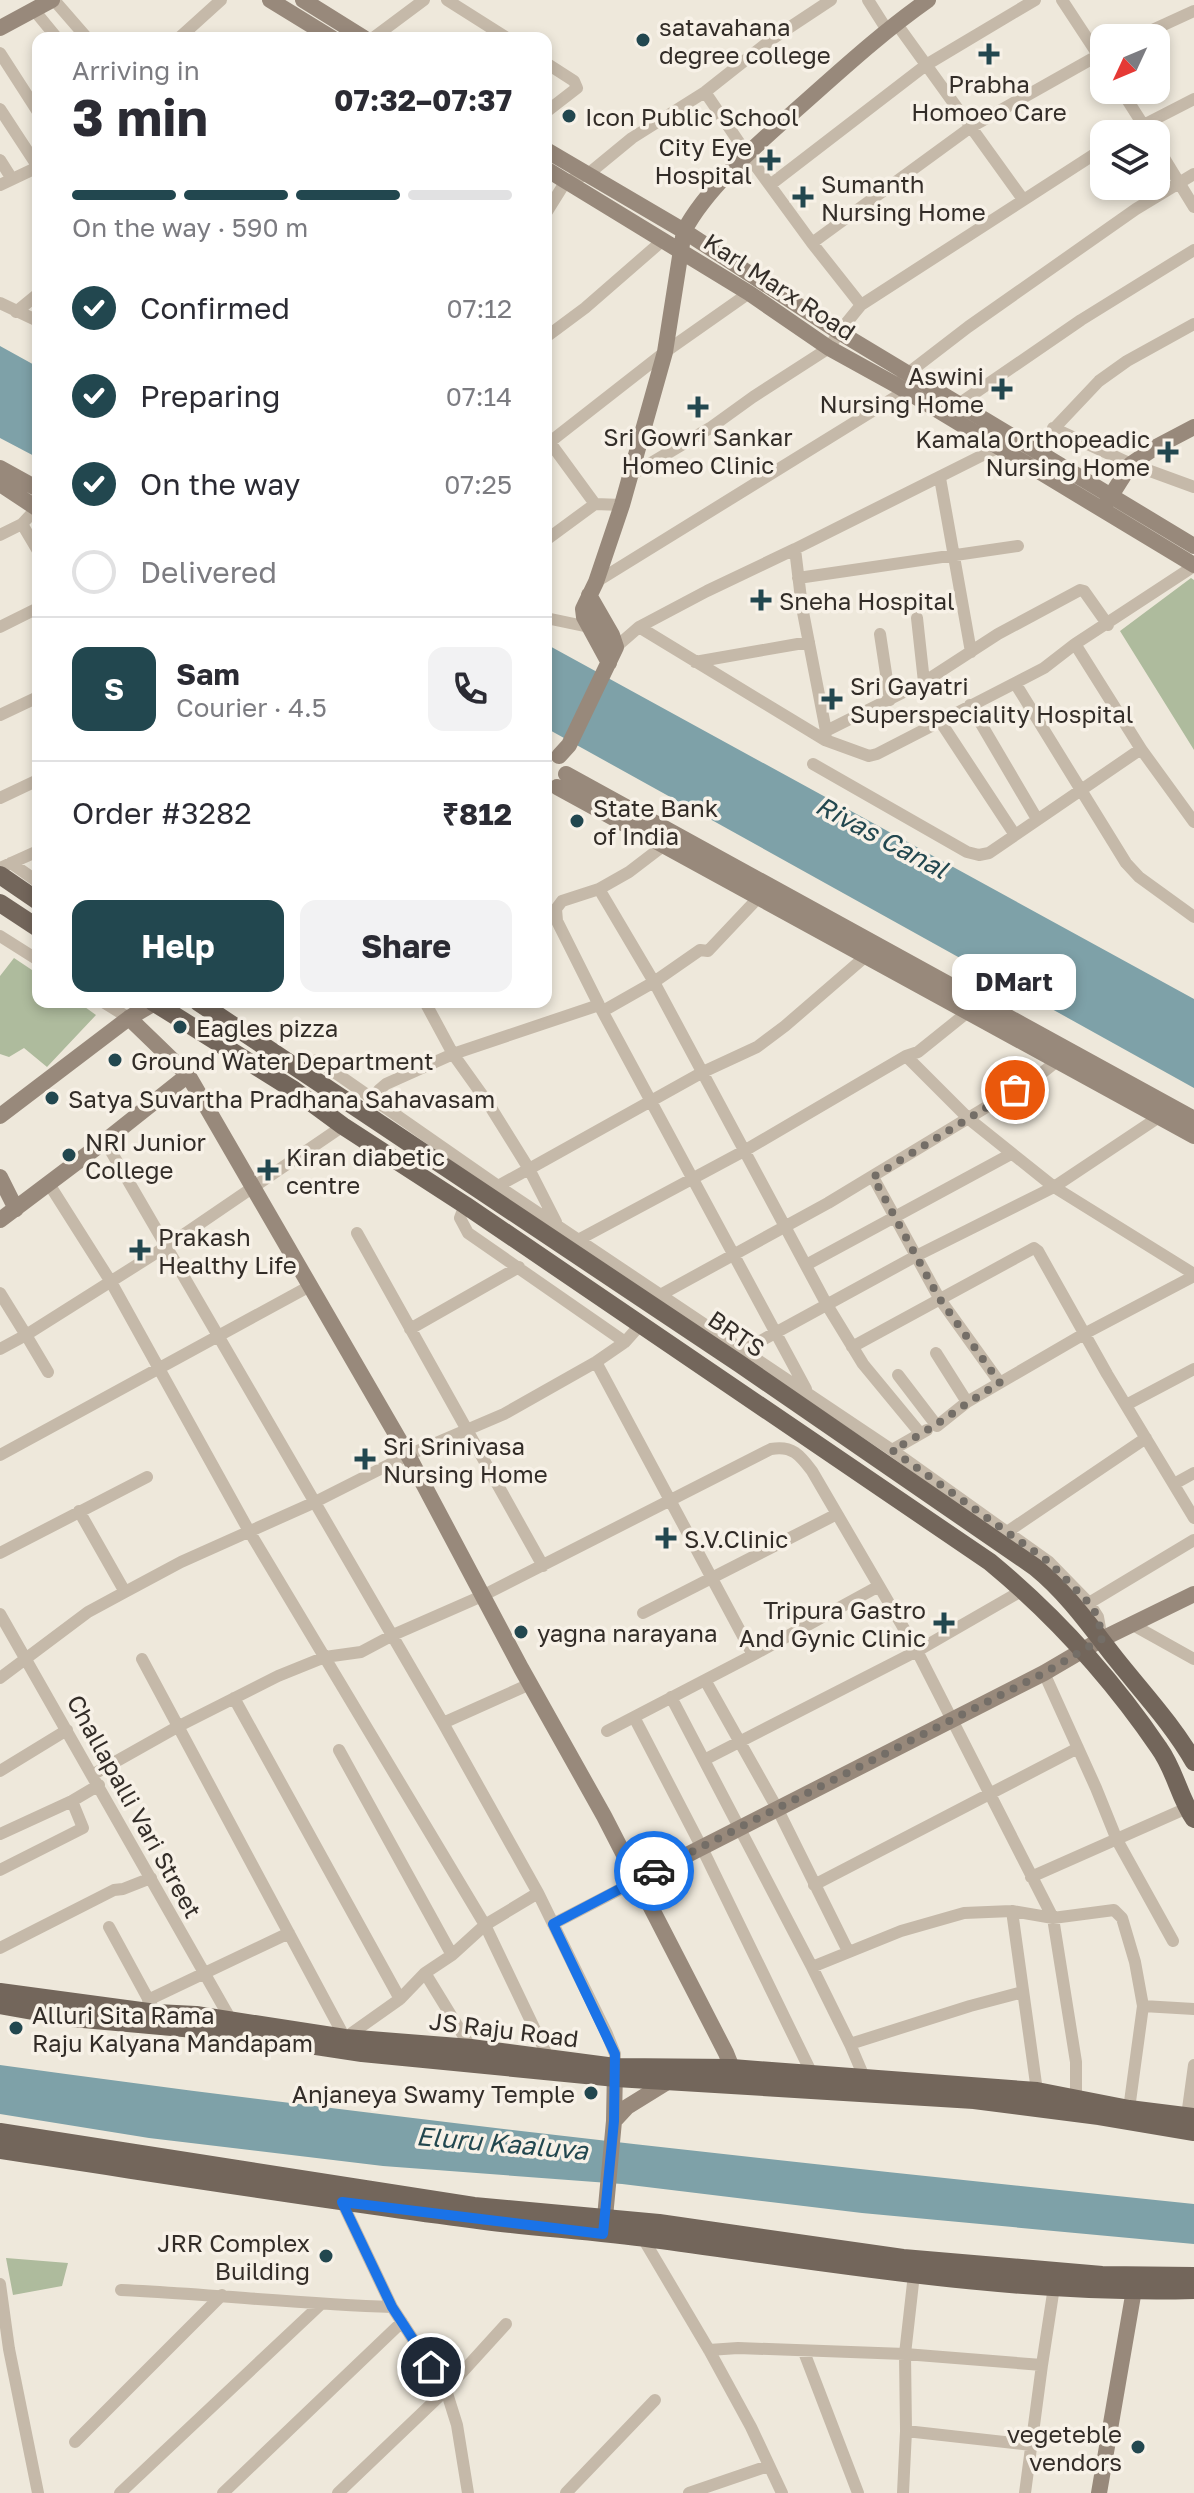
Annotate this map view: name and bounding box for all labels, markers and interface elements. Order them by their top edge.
place label: satavahana degree college [659,12,831,69]
north arrow [1090,24,1170,104]
map controls [1090,24,1170,200]
marker: satavahana degree college [634,31,652,49]
marker: Prabha Homoeo Care [978,43,1000,65]
text: Arriving in [72,55,200,86]
place label: Prabha Homoeo Care [911,69,1067,126]
text: 07:32–07:37 [334,82,512,118]
text: 3 min [72,85,208,147]
place label: Icon Public School [585,102,799,131]
marker: Icon Public School [560,107,578,125]
button: layers [1090,120,1170,200]
place label: City Eye Hospital [655,132,752,189]
marker: City Eye Hospital [759,149,781,171]
place label: Sumanth Nursing Home [821,169,986,226]
marker: Sumanth Nursing Home [792,186,814,208]
text: On the way · 590 m [72,212,308,243]
street label: Karl Marx Road [699,226,861,346]
icon: check [72,286,116,330]
text: Confirmed [140,290,290,326]
text: 07:12 [447,293,512,324]
place label: Aswini Nursing Home [819,361,984,418]
icon: check [72,374,116,418]
text: Preparing [140,378,281,414]
marker: Aswini Nursing Home [991,378,1013,400]
text: 07:14 [446,381,512,412]
marker: Sri Gowri Sankar Homeo Clinic [687,396,709,418]
place label: Sri Gowri Sankar Homeo Clinic [603,422,793,479]
place label: Kamala Orthopeadic Nursing Home [915,424,1150,481]
marker: Kamala Orthopeadic Nursing Home [1157,441,1179,463]
icon: check [72,462,116,506]
text: On the way [140,466,300,502]
text: 07:25 [444,469,512,500]
text: Delivered [140,554,277,590]
place label: Sneha Hospital [779,586,955,615]
marker: Sneha Hospital [750,589,772,611]
button: phone [428,647,512,731]
text: Sam [176,656,240,692]
text: S [104,671,124,707]
place label: Sri Gayatri Superspeciality Hospital [850,671,1133,728]
marker: Sri Gayatri Superspeciality Hospital [821,688,843,710]
text: Courier · 4.5 [176,692,327,723]
water label: Rivas Canal [811,789,955,885]
place label: State Bank of India [593,793,718,850]
text: Order #3282 [72,795,252,831]
text: ₹812 [442,796,512,832]
marker: State Bank of India [568,812,586,830]
button: Help [72,900,284,992]
button: Share [300,900,512,992]
callout: DMart [953,954,1077,1010]
text: DMart [975,966,1053,997]
place label: Eagles pizza [196,1013,338,1042]
marker: Eagles pizza [171,1018,189,1036]
place label: Ground Water Department [131,1046,434,1075]
marker: Ground Water Department [106,1051,124,1069]
pin [981,1056,1049,1124]
icon: bag [993,1068,1037,1112]
place label: Satya Suvartha Pradhana Sahavasam [68,1084,495,1113]
marker: Satya Suvartha Pradhana Sahavasam [43,1089,61,1107]
place label: NRI Junior College [85,1127,206,1184]
place label: Kiran diabetic centre [286,1142,445,1199]
marker: NRI Junior College [60,1146,78,1164]
marker: Kiran diabetic centre [257,1159,279,1181]
place label: Prakash Healthy Life [158,1222,297,1279]
marker: Prakash Healthy Life [129,1239,151,1261]
street label: BRTS [703,1304,771,1362]
place label: Sri Srinivasa Nursing Home [383,1431,548,1488]
marker: Sri Srinivasa Nursing Home [354,1448,376,1470]
place label: S.V.Clinic [684,1524,788,1553]
marker: S.V.Clinic [655,1527,677,1549]
place label: Tripura Gastro And Gynic Clinic [739,1595,926,1652]
marker: Tripura Gastro And Gynic Clinic [933,1612,955,1634]
place label: yagna narayana [537,1618,717,1647]
marker: yagna narayana [512,1623,530,1641]
street label: Challapalli Vari Street [62,1689,208,1923]
courier [614,1831,694,1911]
icon: car [632,1849,676,1893]
place label: Alluri Sita Rama Raju Kalyana Mandapam [32,2000,313,2057]
street label: JS Raju Road [428,2005,580,2053]
marker: Alluri Sita Rama Raju Kalyana Mandapam [7,2019,25,2037]
place label: Anjaneya Swamy Temple [292,2079,575,2108]
marker: Anjaneya Swamy Temple [582,2084,600,2102]
water label: Eluru Kaaluva [415,2120,590,2166]
place label: JRR Complex Building [157,2228,310,2285]
marker: JRR Complex Building [317,2247,335,2265]
pin [397,2333,465,2401]
icon: home [409,2345,453,2389]
place label: vegeteble vendors [1007,2419,1122,2476]
marker: vegeteble vendors [1129,2438,1147,2456]

